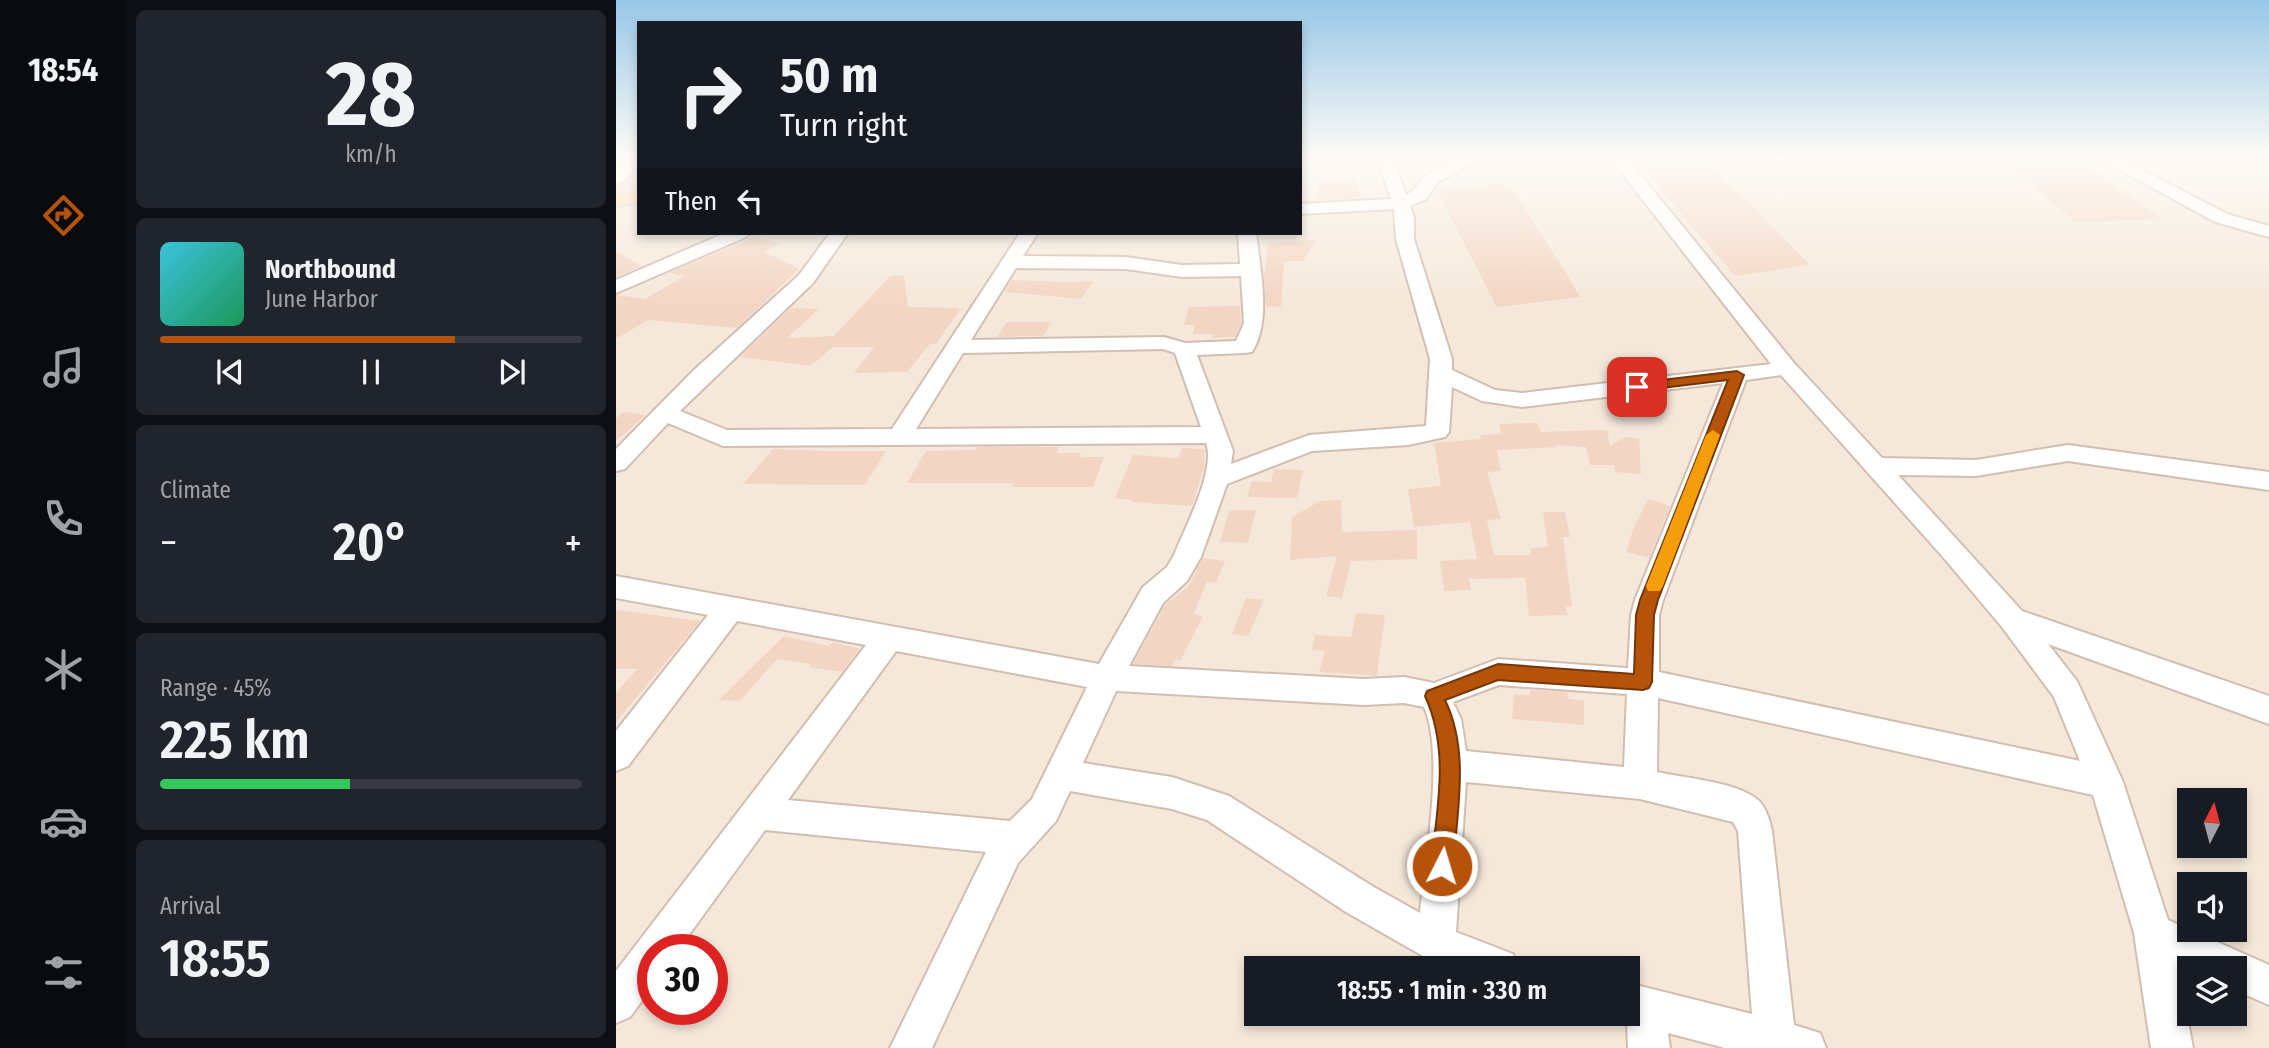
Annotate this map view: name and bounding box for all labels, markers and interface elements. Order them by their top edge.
text: 28 [326,40,416,149]
text: 50 m [780,46,878,105]
icon: right [665,49,756,140]
text: 18:54 [28,51,98,89]
text: Turn right [780,106,907,144]
text: km/h [345,140,397,168]
icon: left [731,182,769,220]
text: Then [665,186,717,217]
icon: directions [39,191,88,240]
text: Northbound [265,254,396,285]
text: June Harbor [265,285,378,313]
icon: music [39,343,88,392]
icon: previous [211,353,249,391]
icon: pause [352,353,390,391]
icon: next [493,353,531,391]
pin [1607,357,1667,417]
icon: arrive [1618,368,1656,406]
text: Climate [160,476,231,504]
icon: phone [39,494,88,543]
text: 20° [333,511,409,574]
text: − [160,520,177,566]
text: + [565,520,582,566]
icon: climate [39,645,88,694]
text: Range · 45% [160,674,271,702]
text: 225 km [160,709,310,772]
north arrow [2177,788,2247,858]
map controls [2177,788,2247,1026]
icon: car [39,797,88,846]
position arrow [1405,829,1479,903]
button: sound [2177,872,2247,942]
text: Arrival [160,892,221,920]
text: 18:55 [160,927,271,990]
speed limit sign: 30 [637,934,728,1025]
icon: filters [39,948,88,997]
button: layers [2177,956,2247,1026]
text: 18:55 · 1 min · 330 m [1337,975,1547,1006]

